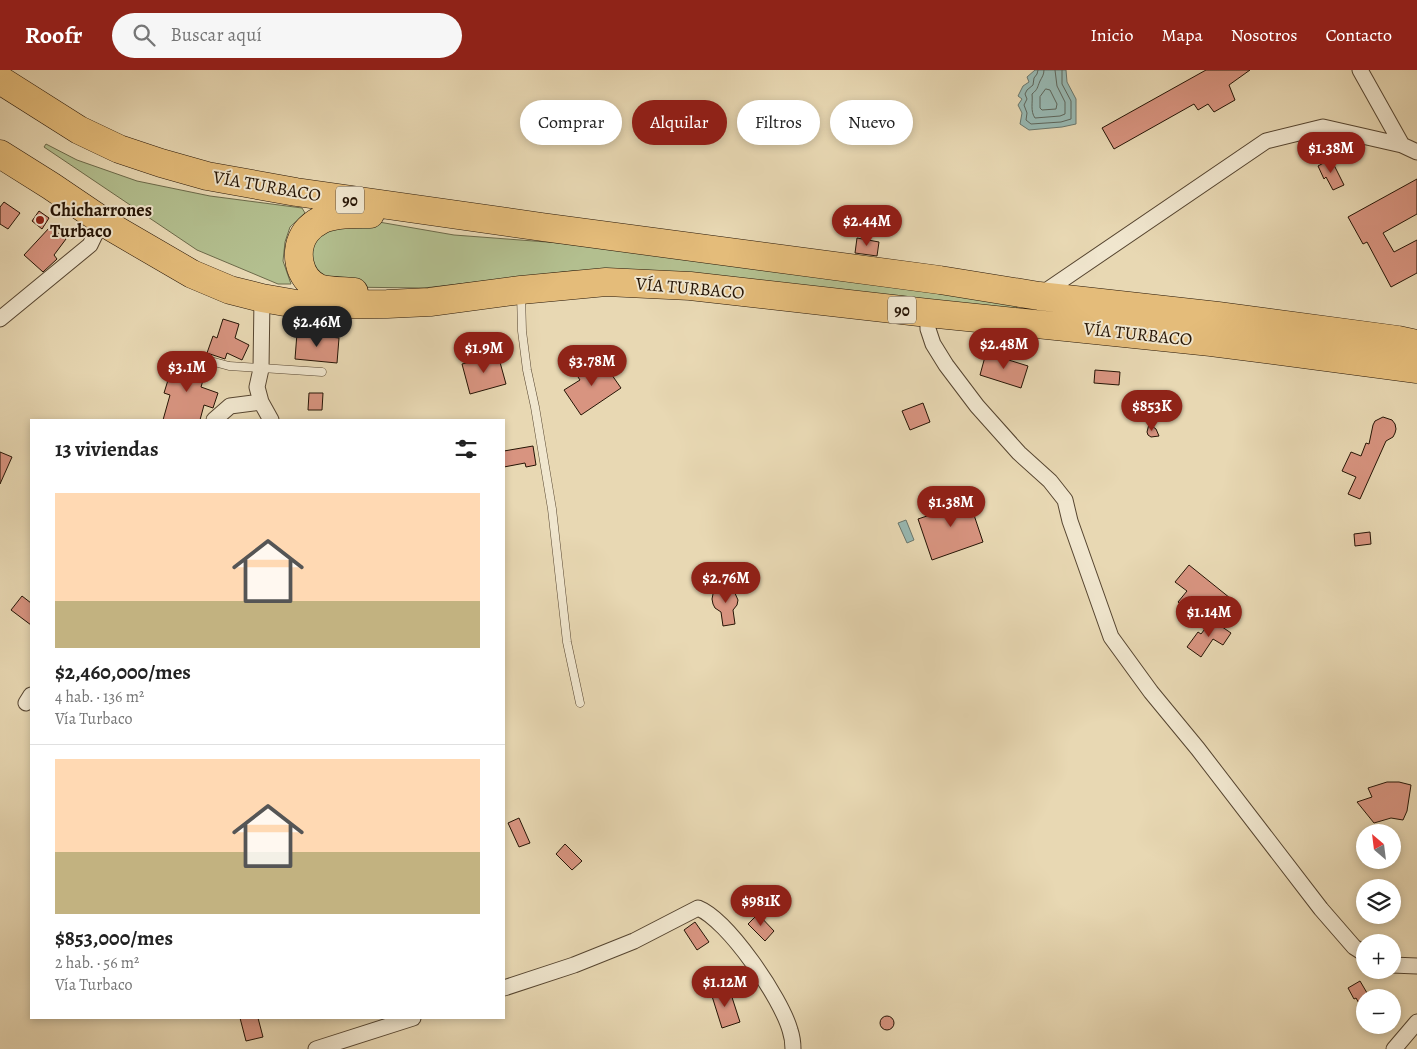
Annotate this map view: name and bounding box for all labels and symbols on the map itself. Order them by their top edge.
pin: $1.38M [1290,132,1372,174]
street label: VÍA TURBACO [210,165,323,207]
road number: 90 [336,186,364,214]
place label: Chicharrones Turbaco [50,198,152,243]
pin: $2.44M [826,204,908,247]
marker: Chicharrones Turbaco [34,214,46,226]
street label: VÍA TURBACO [634,271,745,305]
road number: 90 [888,296,916,324]
pin: $2.46M [276,306,358,348]
street label: VÍA TURBACO [1082,316,1193,352]
pin: $2.48M [963,328,1045,370]
pin: $1.9M [449,332,519,374]
pin: $3.78M [551,344,633,387]
pin: $3.1M [152,350,222,393]
pin: $853K [1117,390,1187,432]
pin: $1.38M [910,486,992,528]
pin: $2.76M [685,562,767,604]
pin: $1.14M [1168,596,1250,638]
north arrow [1356,824,1401,869]
pin: $981K [726,884,796,927]
pin: $1.12M [684,966,766,1008]

